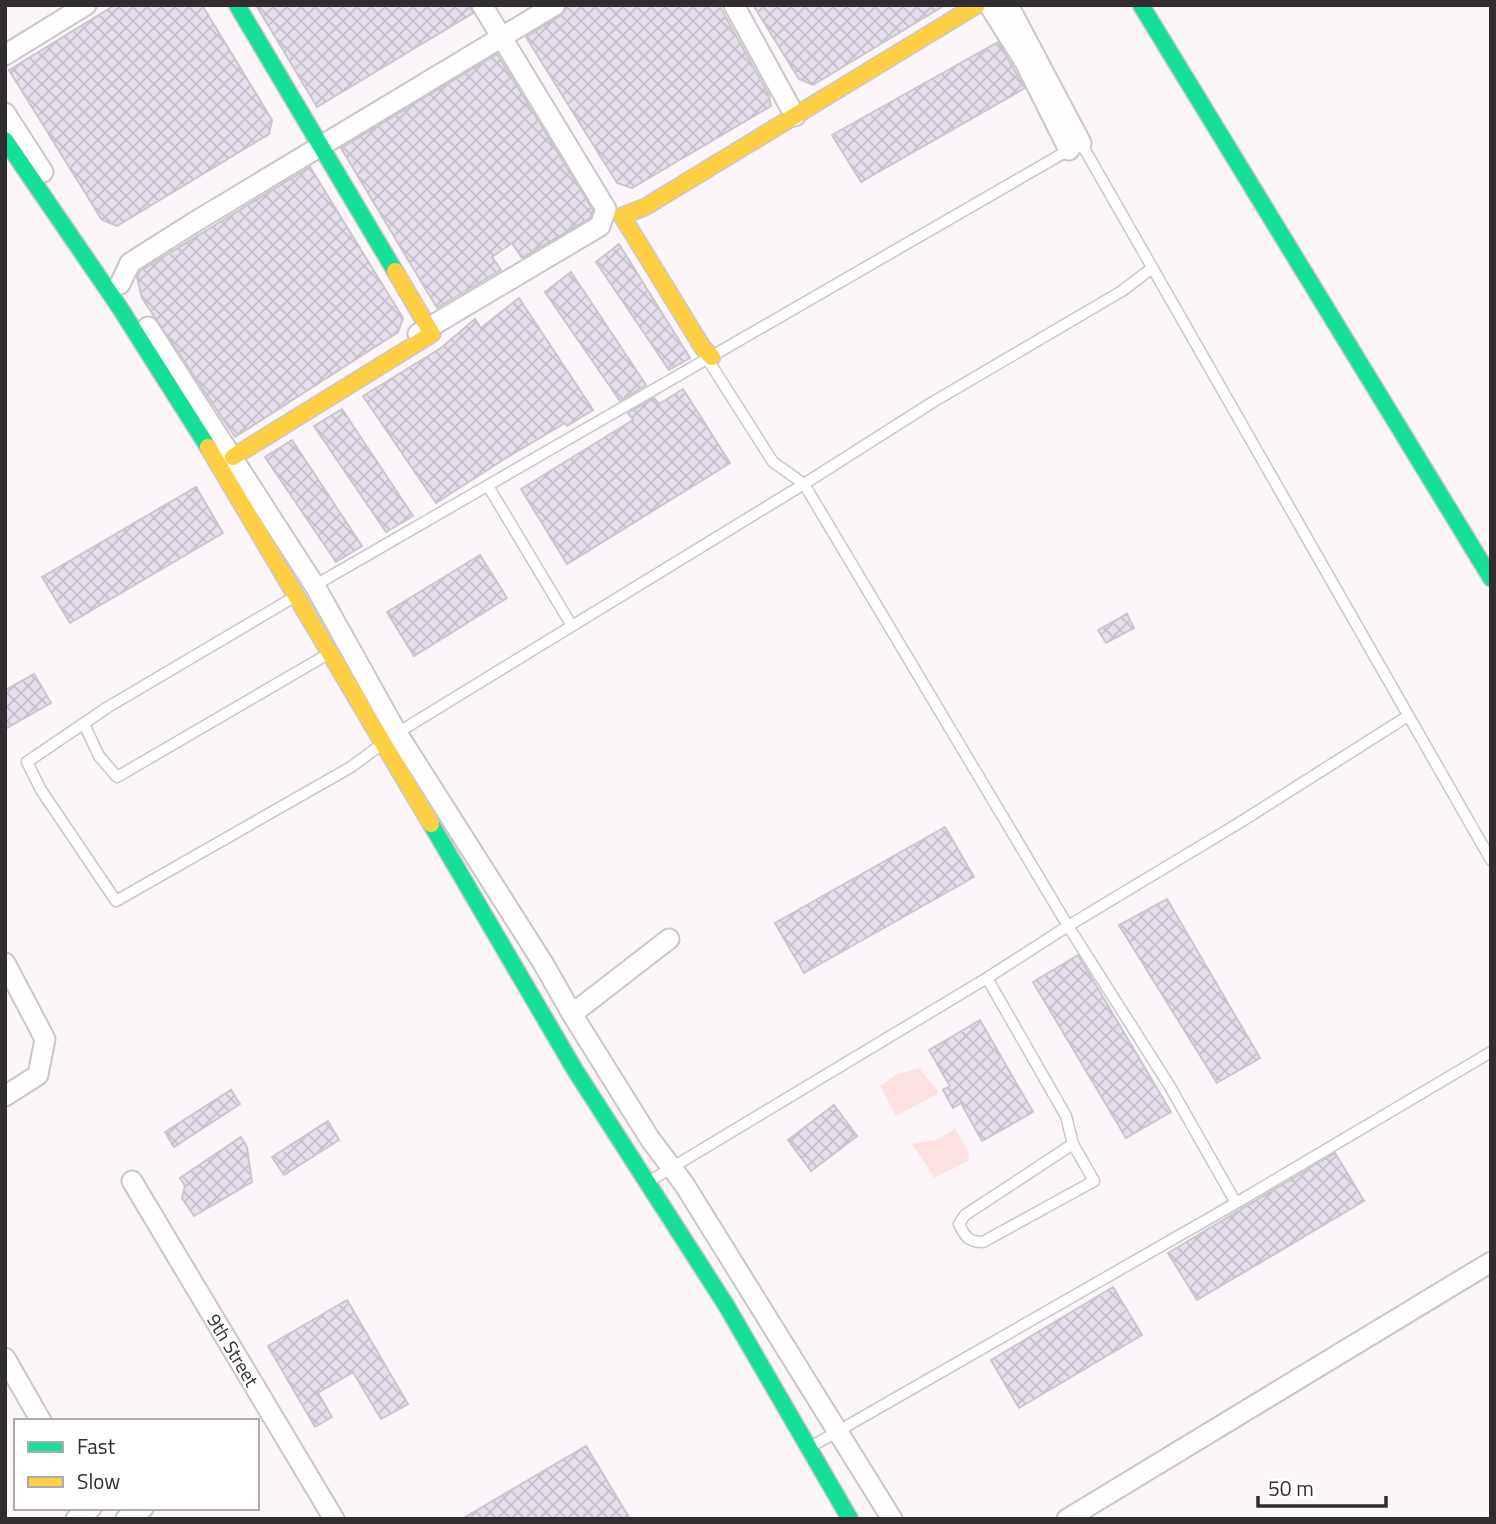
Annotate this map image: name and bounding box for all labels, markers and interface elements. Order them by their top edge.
street label: 9th Street [200,1308,267,1392]
legend [14,1419,259,1510]
text: Fast [77,1430,116,1462]
scale bar [1258,1464,1386,1508]
text: Slow [77,1465,120,1497]
text: 50 m [1268,1472,1314,1504]

